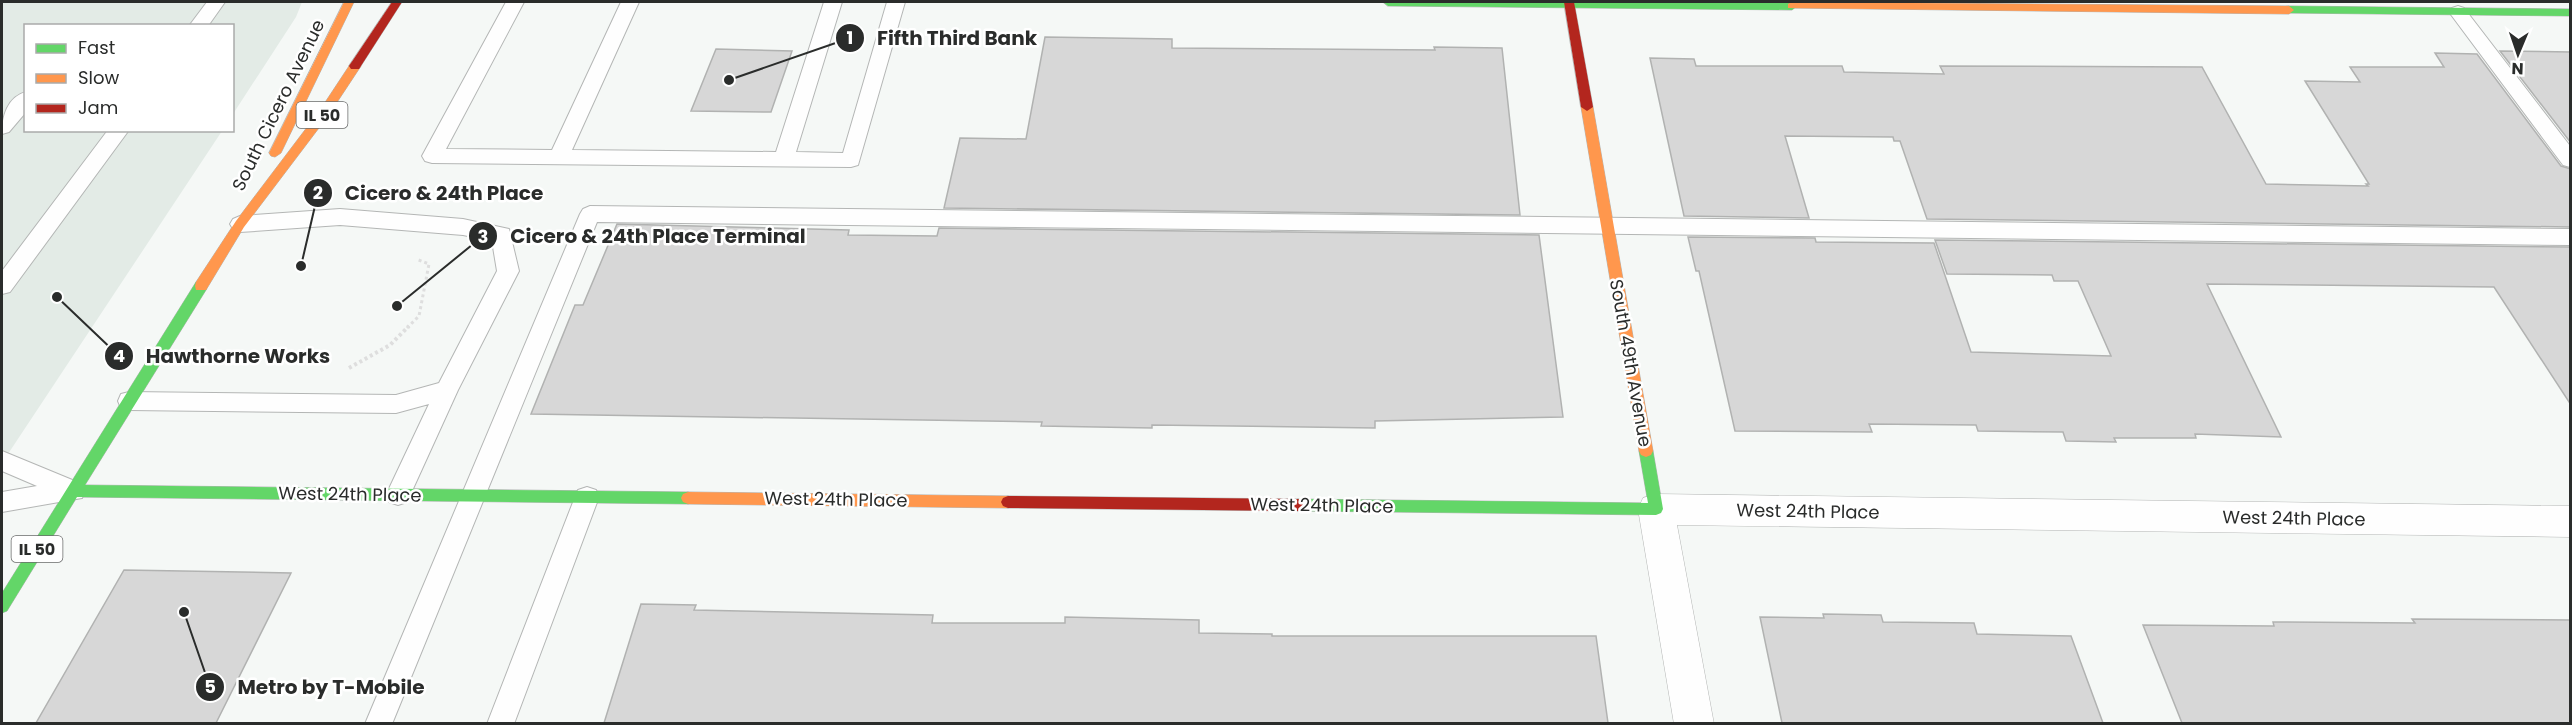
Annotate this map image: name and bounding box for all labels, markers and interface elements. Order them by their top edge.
street label: South Cicero Avenue [226,15,330,195]
callout: Fifth Third Bank [835,19,1049,57]
legend [24,24,234,132]
text: Fifth Third Bank [877,24,1038,52]
north arrow [2488,24,2548,84]
text: 1 [847,25,853,50]
text: Fast [78,35,115,60]
text: N [2511,57,2524,80]
text: Slow [78,65,120,90]
text: Jam [78,95,118,120]
road number: IL 50 [296,102,348,128]
callout: Cicero & 24th Place [303,174,556,212]
text: Cicero & 24th Place [345,179,543,207]
text: 2 [313,180,323,205]
callout: Cicero & 24th Place Terminal [468,217,818,255]
text: Cicero & 24th Place Terminal [510,222,806,250]
text: 3 [478,224,488,249]
street label: South 49th Avenue [1604,277,1658,449]
callout: Hawthorne Works [104,337,342,375]
text: Hawthorne Works [146,342,330,370]
text: 4 [113,343,125,368]
street label: West 24th Place [278,480,422,508]
street label: West 24th Place [764,485,908,513]
street label: West 24th Place [1250,491,1394,519]
street label: West 24th Place [1736,497,1880,525]
street label: West 24th Place [2222,504,2366,532]
road number: IL 50 [12,536,63,562]
callout: Metro by T-Mobile [195,668,436,706]
text: Metro by T-Mobile [237,673,425,701]
text: 5 [204,674,216,699]

